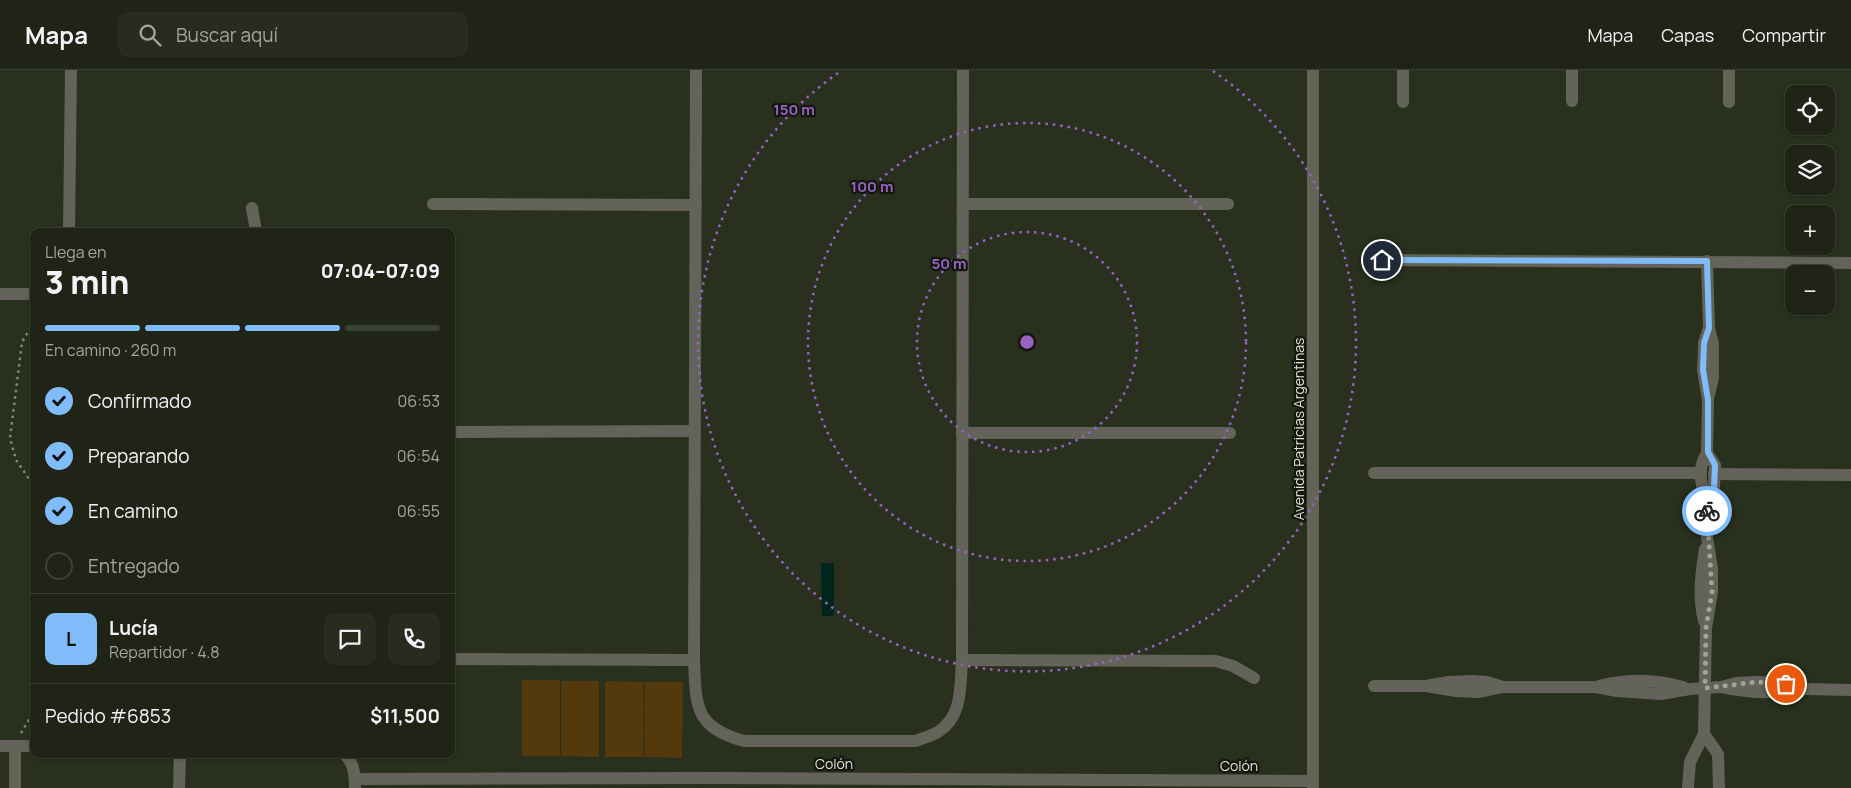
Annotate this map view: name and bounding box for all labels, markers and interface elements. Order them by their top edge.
search box [118,12,468,57]
text: Mapa [25,18,88,51]
icon: search [136,21,164,49]
text: Buscar aquí [176,22,278,48]
text: Mapa [1587,23,1633,47]
text: Capas [1661,23,1714,47]
text: Compartir [1742,23,1826,47]
map controls [1785,85,1835,315]
button: locate [1785,85,1835,135]
text: 150 m [773,99,815,120]
button: layers [1785,145,1835,195]
text: 100 m [851,176,893,197]
button: + [1785,205,1835,255]
pin [1361,239,1403,281]
text: Llega en [45,241,106,263]
icon: home [1368,246,1396,274]
text: 50 m [931,253,967,274]
text: 07:04–07:09 [321,258,440,284]
text: 3 min [45,260,129,304]
button: − [1785,265,1835,315]
centre of rings [1018,333,1036,351]
street label: Avenida Patricias Argentinas [1289,338,1308,520]
text: En camino · 260 m [45,339,176,361]
icon: check [45,387,73,415]
text: Confirmado [88,388,192,414]
text: 06:53 [397,390,440,412]
icon: check [45,442,73,470]
text: Preparando [88,443,190,469]
text: 06:54 [397,445,440,467]
courier [1682,486,1732,536]
icon: check [45,497,73,525]
icon: bike [1693,497,1721,525]
text: En camino [88,498,178,524]
text: 06:55 [397,500,440,522]
text: Entregado [88,553,180,579]
button: chat [324,613,376,665]
button: phone [388,613,440,665]
text: Lucía [109,615,158,641]
text: L [66,626,76,652]
text: Repartidor · 4.8 [109,641,220,663]
pin [1765,663,1807,705]
icon: bag [1772,670,1800,698]
text: Pedido #6853 [45,703,171,729]
text: $11,500 [370,703,440,729]
street label: Colón [815,754,853,773]
street label: Colón [1220,756,1258,775]

